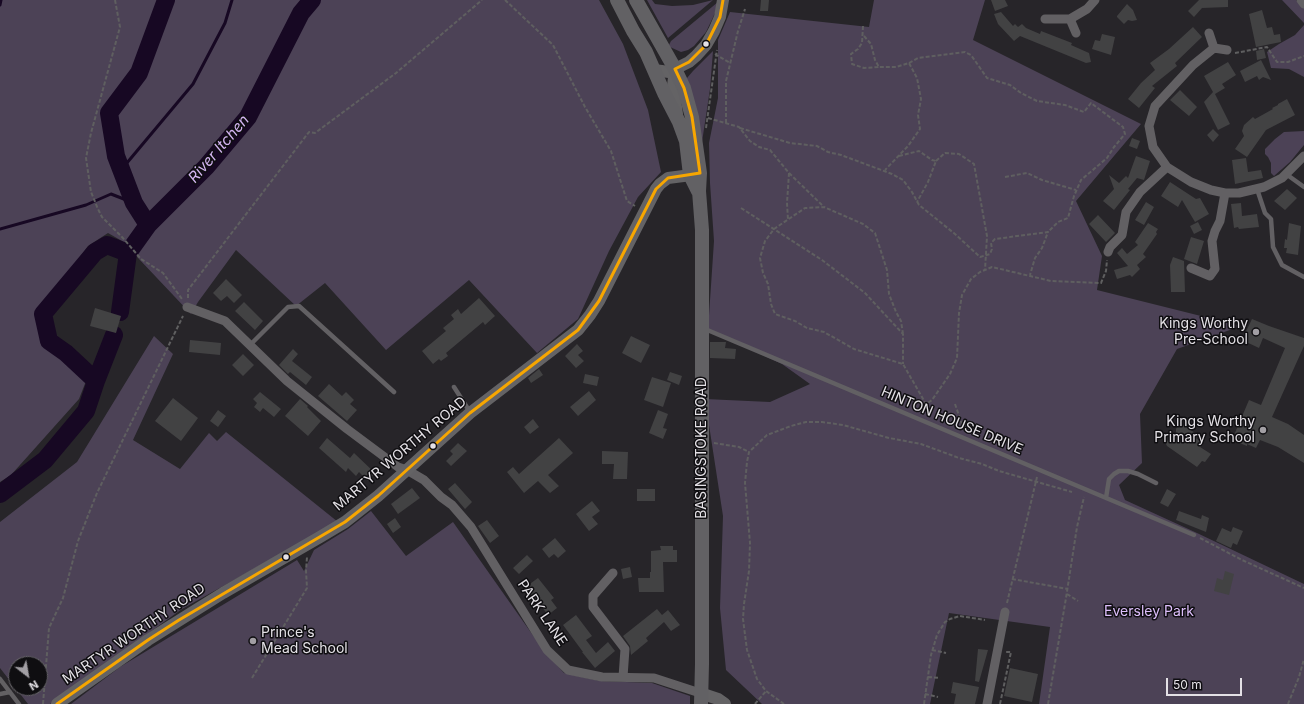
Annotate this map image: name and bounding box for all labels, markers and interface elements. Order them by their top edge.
unlabelled marker [701,39,711,49]
water label: River Itchen [185,111,253,187]
place label: Kings Worthy Pre-School [1159,316,1248,348]
marker: Kings Worthy Pre-School [1251,327,1261,337]
street label: BASINGSTOKE ROAD [694,377,710,519]
street label: HINTON HOUSE DRIVE [879,384,1025,458]
street label: MARTYR WORTHY ROAD [330,393,470,515]
place label: Kings Worthy Primary School [1154,414,1255,446]
marker: Kings Worthy Primary School [1258,425,1268,435]
unlabelled marker [428,441,438,451]
unlabelled marker [281,552,291,562]
street label: PARK LANE [514,577,570,649]
street label: MARTYR WORTHY ROAD [59,580,209,688]
park label: Eversley Park [1104,604,1194,620]
place label: Prince's Mead School [261,625,348,658]
marker: Prince's Mead School [248,636,258,646]
north arrow [8,656,48,696]
scale bar [1168,670,1244,696]
text: N [26,677,41,694]
text: 50 m [1173,677,1202,692]

